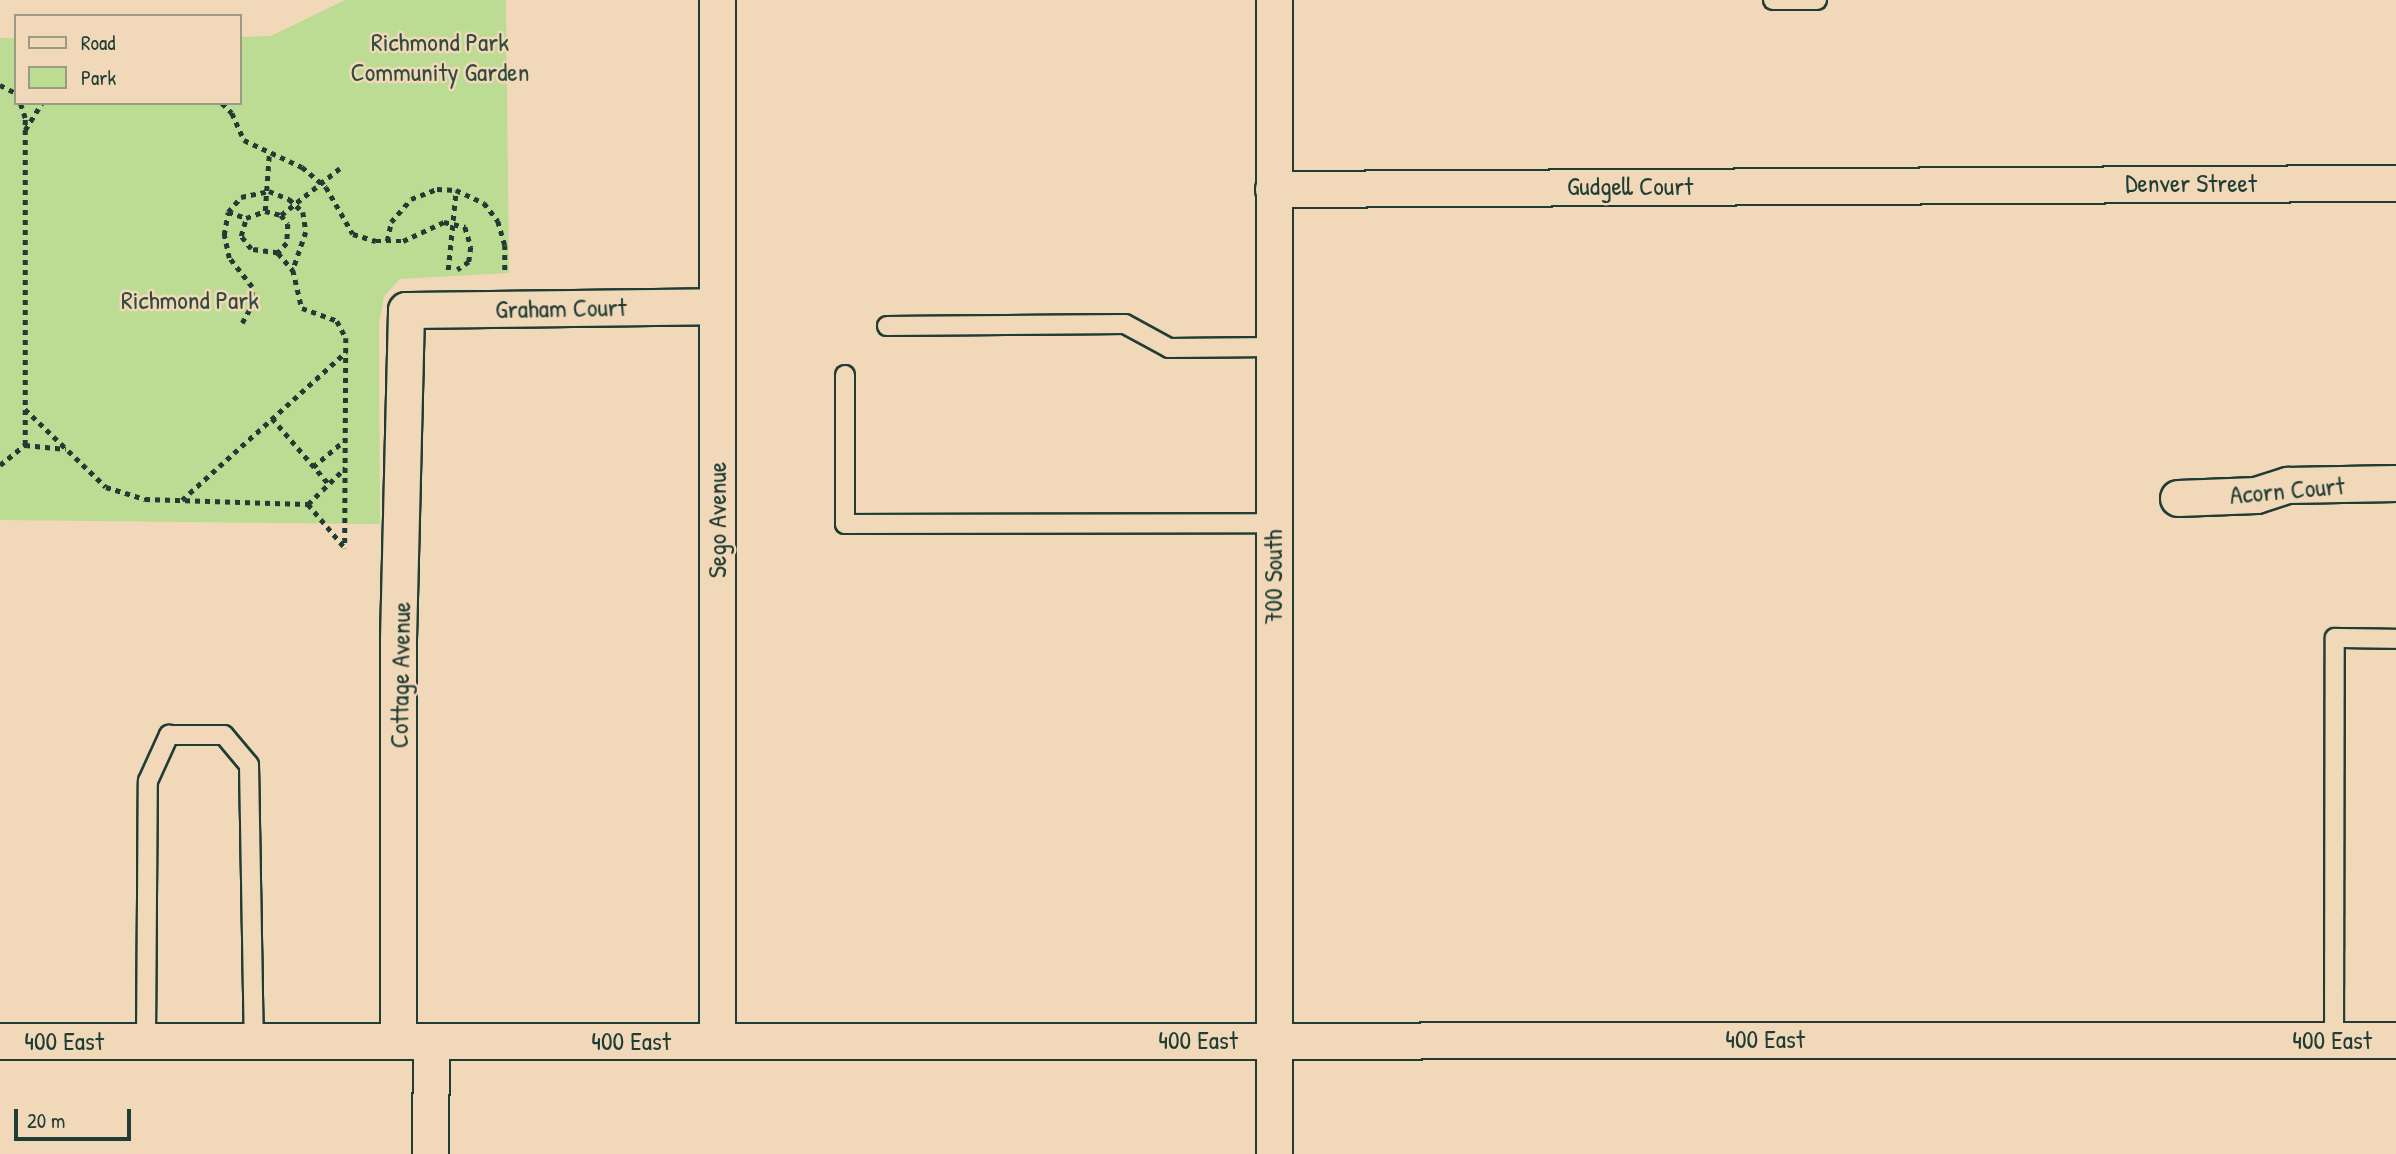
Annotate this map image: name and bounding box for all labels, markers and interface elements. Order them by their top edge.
legend [14,14,242,105]
park label: Richmond Park Community Garden [351,26,529,88]
text: Road [81,28,115,57]
text: Park [81,63,116,92]
street label: Denver Street [2125,167,2257,199]
street label: Gudgell Court [1567,170,1693,202]
park label: Richmond Park [121,284,259,316]
street label: Graham Court [495,291,627,325]
street label: Sego Avenue [701,462,733,578]
street label: Acorn Court [2228,469,2346,511]
street label: 700 South [1257,530,1289,624]
street label: Cottage Avenue [383,601,417,749]
street label: 400 East [1725,1023,1805,1055]
street label: 400 East [1158,1024,1238,1056]
street label: 400 East [2292,1024,2372,1056]
street label: 400 East [24,1025,104,1057]
street label: 400 East [591,1025,671,1057]
scale bar [18,1094,135,1138]
text: 20 m [27,1106,65,1135]

